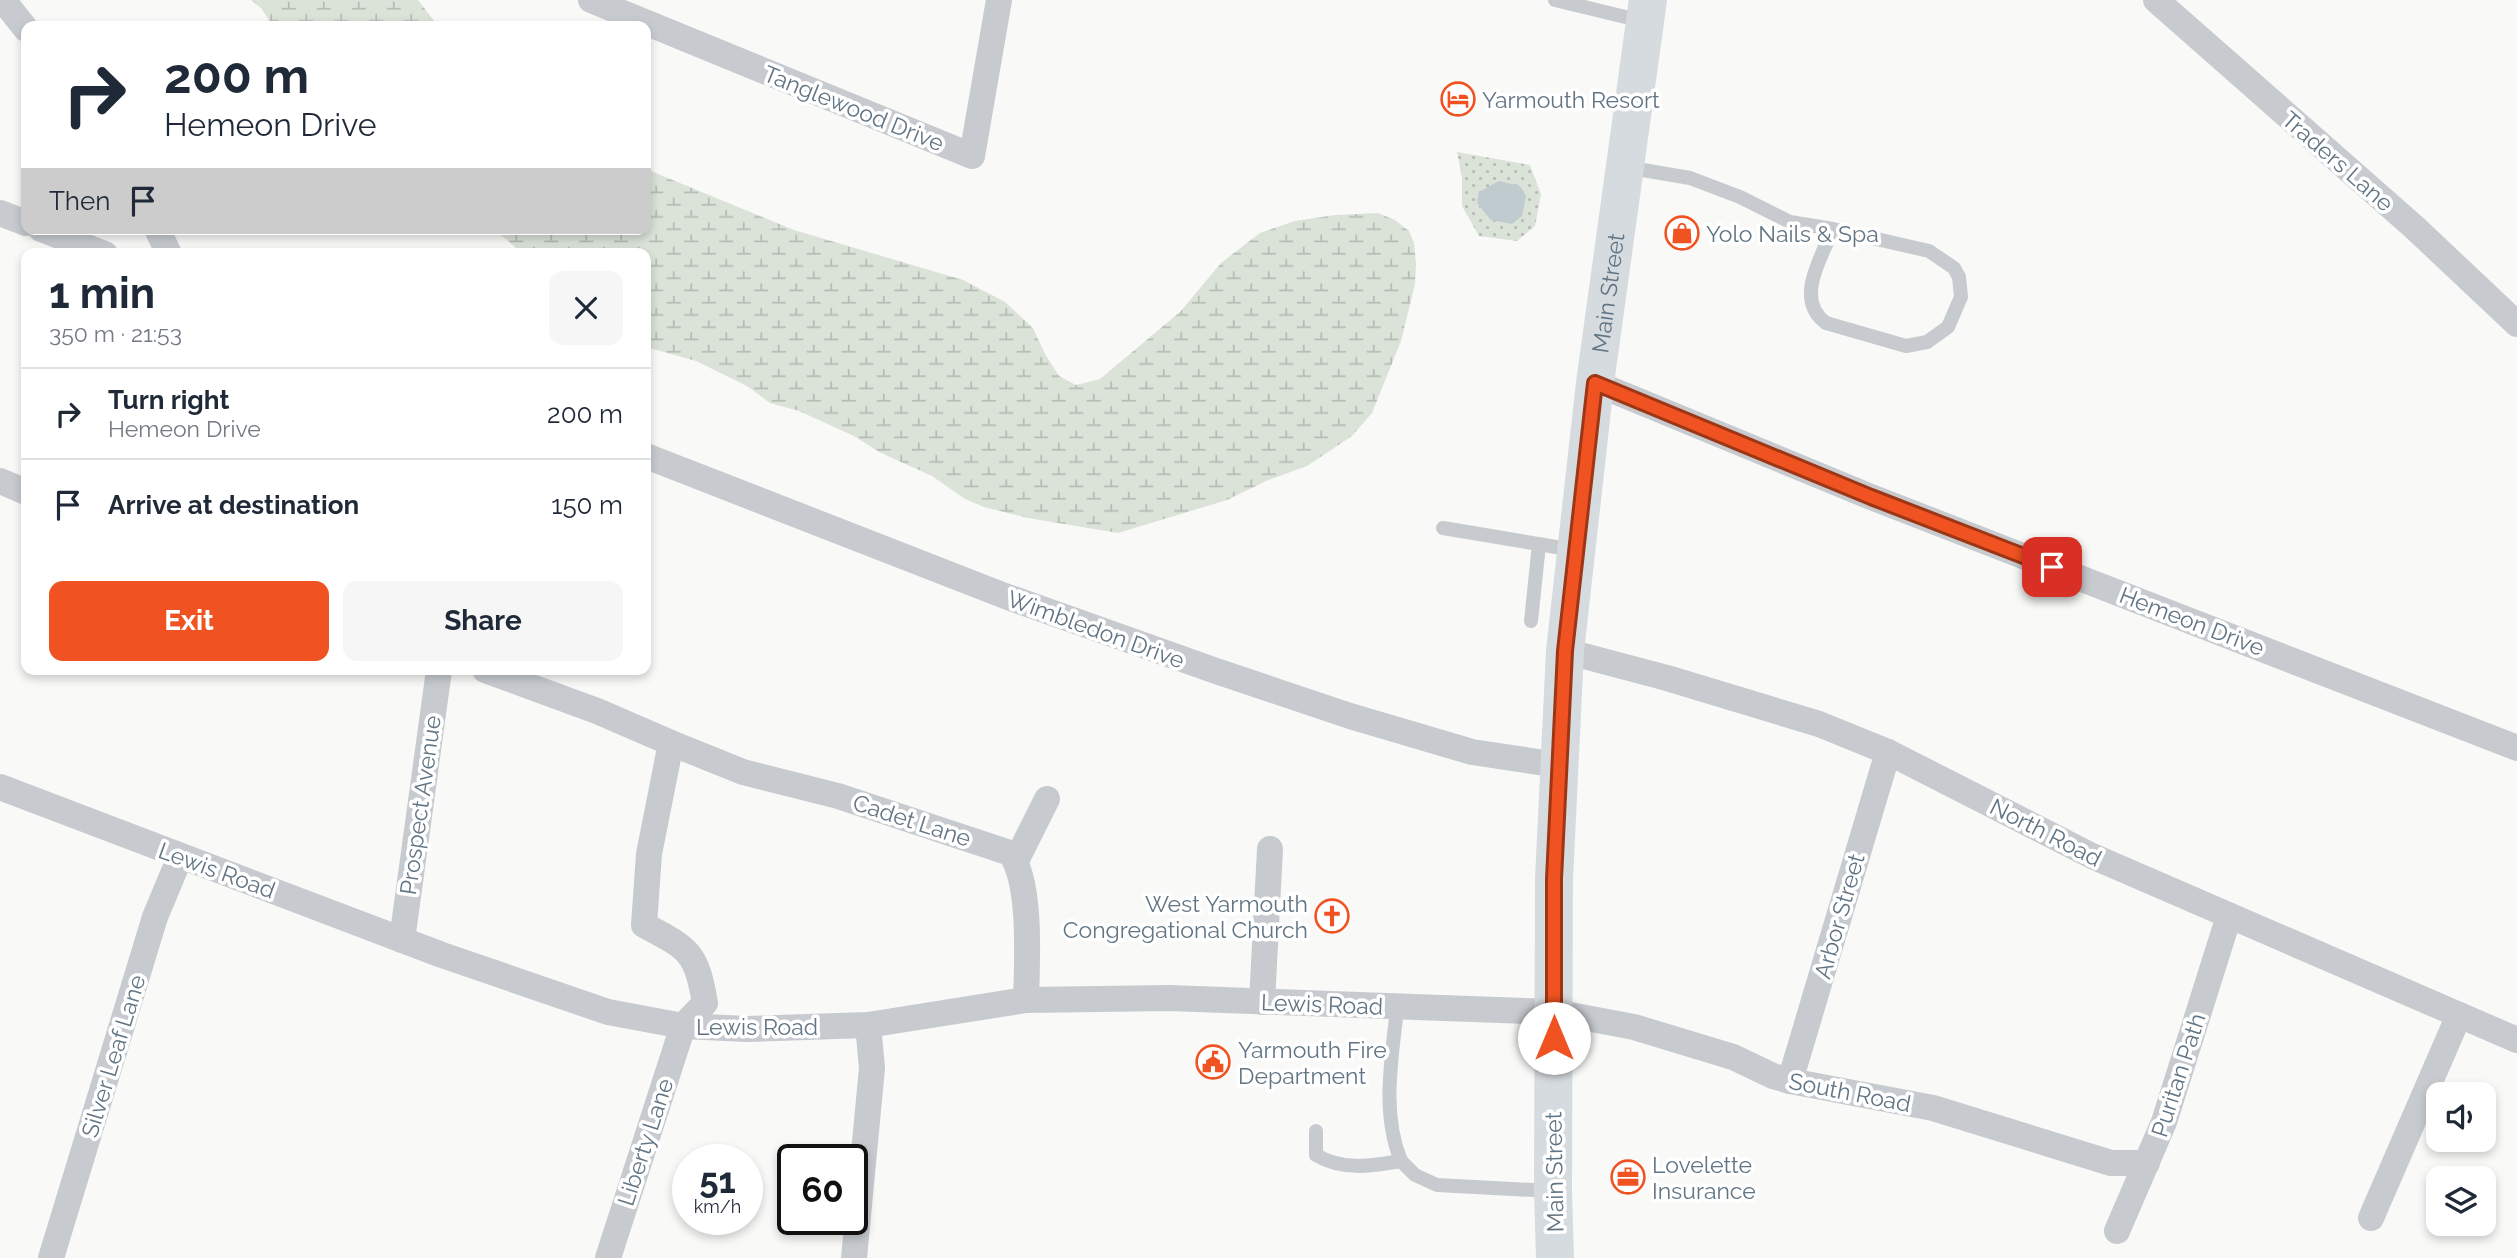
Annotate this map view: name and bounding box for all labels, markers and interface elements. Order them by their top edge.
text: 200 m [164,47,309,104]
icon: right [49,49,140,140]
street label: Tanglewood Drive [760,60,948,156]
hotel icon: Yarmouth Resort [1439,80,1477,118]
place label: Yarmouth Resort [1482,86,1660,113]
street label: Traders Lane [2277,105,2399,217]
text: Hemeon Drive [164,106,377,143]
icon: arrive [124,182,162,220]
text: Then [49,186,110,216]
shop icon: Yolo Nails & Spa [1663,214,1701,252]
place label: Yolo Nails & Spa [1706,220,1879,247]
street label: Main Street [1586,231,1629,354]
text: 1 min [49,269,155,318]
button: close [549,271,623,345]
text: 350 m · 21:53 [49,320,182,347]
text: Turn right [108,385,229,415]
icon: right [49,395,87,433]
text: 200 m [547,399,623,429]
text: Hemeon Drive [108,415,261,442]
icon: arrive [49,486,87,524]
text: Arrive at destination [108,490,359,520]
text: 150 m [551,490,623,520]
pin [2022,537,2082,597]
icon: arrive [2033,548,2071,586]
button: Exit [49,581,329,661]
button: Share [343,581,623,661]
street label: Hemeon Drive [2116,581,2268,661]
street label: Wimbledon Drive [1004,584,1188,674]
street label: Prospect Avenue [394,714,446,896]
street label: Cadet Lane [850,788,974,852]
street label: North Road [1986,792,2106,872]
street label: Lewis Road [155,836,279,904]
street label: Arbor Street [1808,850,1870,982]
place label: West Yarmouth Congregational Church [1063,890,1308,943]
church icon: West Yarmouth Congregational Church [1313,897,1351,935]
street label: Silver Leaf Lane [75,971,151,1141]
street label: Lewis Road [1260,988,1384,1020]
position arrow [1517,1001,1591,1075]
street label: Puritan Path [2145,1010,2211,1140]
street label: Lewis Road [696,1013,818,1040]
place label: Yarmouth Fire Department [1238,1036,1387,1089]
public building icon: Yarmouth Fire Department [1194,1043,1232,1081]
street label: South Road [1787,1067,1913,1117]
street label: Liberty Lane [612,1075,678,1209]
map controls [2426,1082,2496,1236]
button: sound [2426,1082,2496,1152]
street label: Main Street [1539,1111,1569,1233]
speed limit sign: 60 [777,1144,868,1235]
place label: Lovelette Insurance [1652,1151,1756,1204]
office icon: Lovelette Insurance [1609,1158,1647,1196]
text: 51 [699,1160,736,1201]
button: layers [2426,1166,2496,1236]
text: km/h [694,1196,741,1217]

